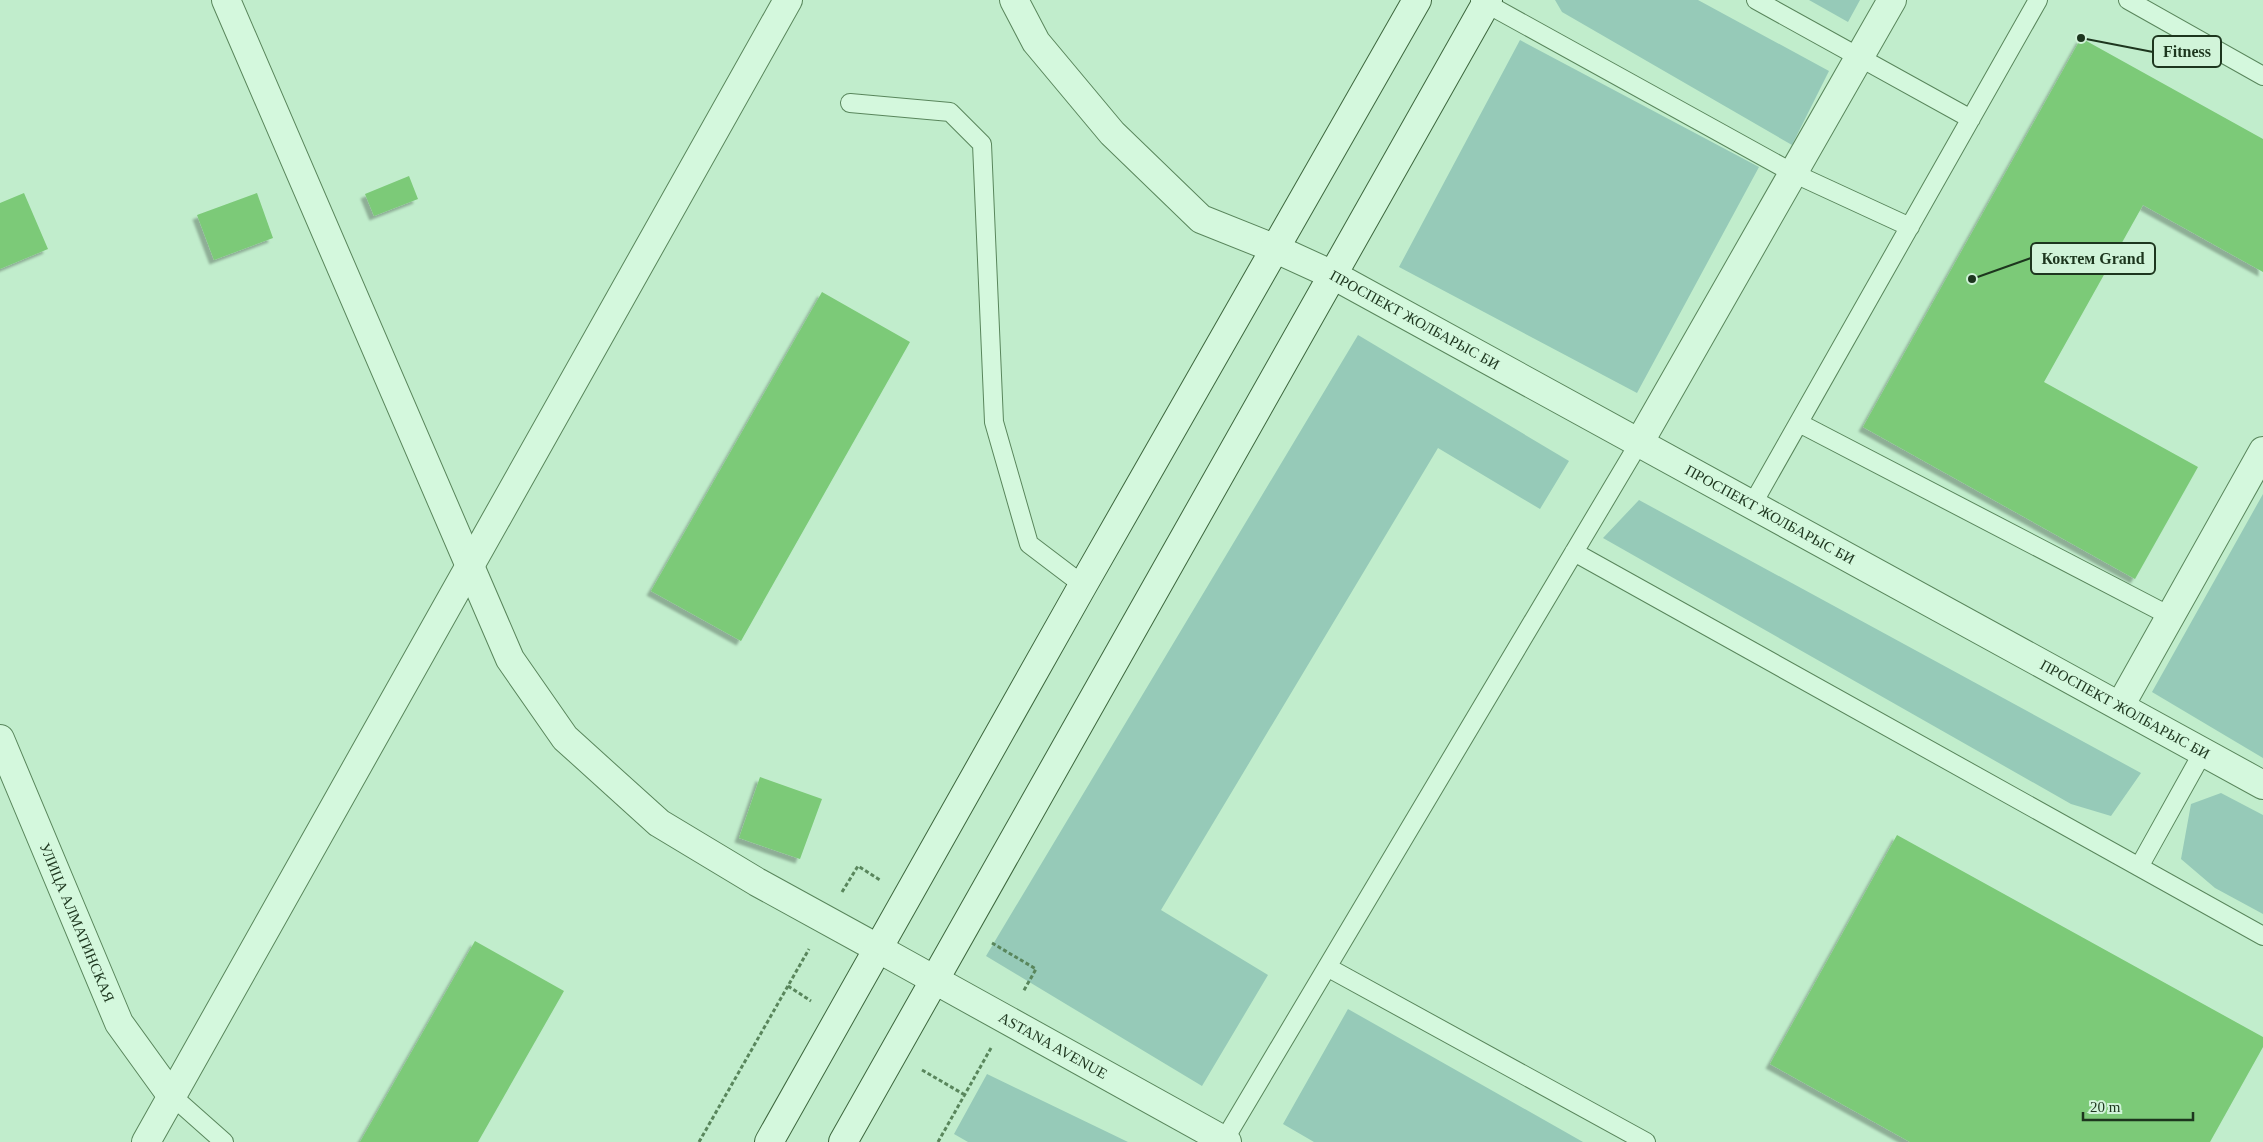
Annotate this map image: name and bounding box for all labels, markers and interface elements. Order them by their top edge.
callout: Fitness [2153,36,2221,67]
text: Fitness [2163,43,2211,60]
callout: Коктем Grand [2031,243,2155,274]
text: Коктем Grand [2041,250,2145,267]
street label: ПРОСПЕКТ ЖОЛБАРЫС БИ [1327,267,1502,373]
street label: ПРОСПЕКТ ЖОЛБАРЫС БИ [1683,462,1858,568]
street label: ПРОСПЕКТ ЖОЛБАРЫС БИ [2038,657,2213,762]
street label: УЛИЦА АЛМАТИНСКАЯ [36,841,117,1005]
street label: ASTANA AVENUE [996,1009,1110,1082]
scale bar [2083,1090,2193,1122]
text: 20 m [2090,1099,2121,1115]

